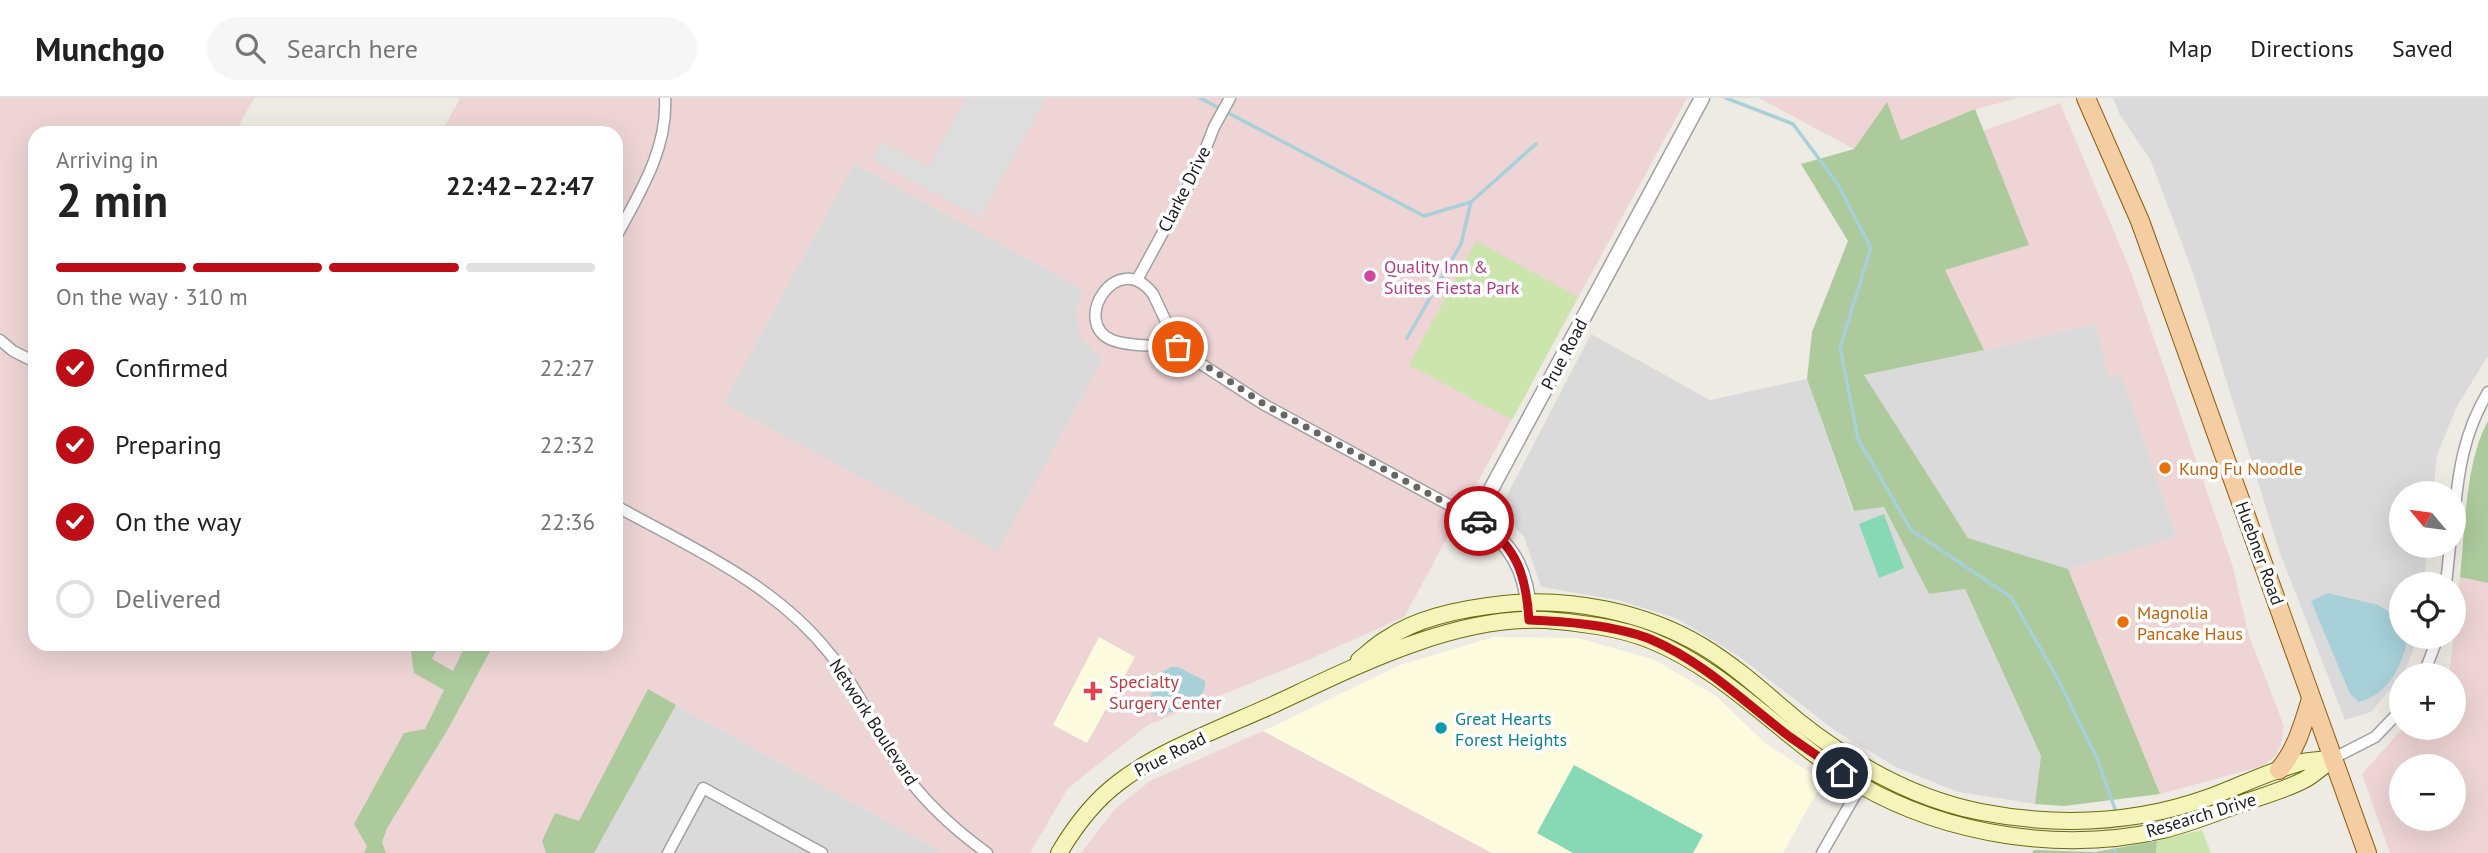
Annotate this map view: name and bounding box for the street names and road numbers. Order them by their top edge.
street label: Clarke Drive [1153,142,1215,236]
street label: Prue Road [1536,314,1592,394]
street label: Huebner Road [2231,498,2289,608]
street label: Network Boulevard [825,654,923,790]
street label: Prue Road [1130,726,1210,782]
street label: Research Drive [2143,787,2259,843]

